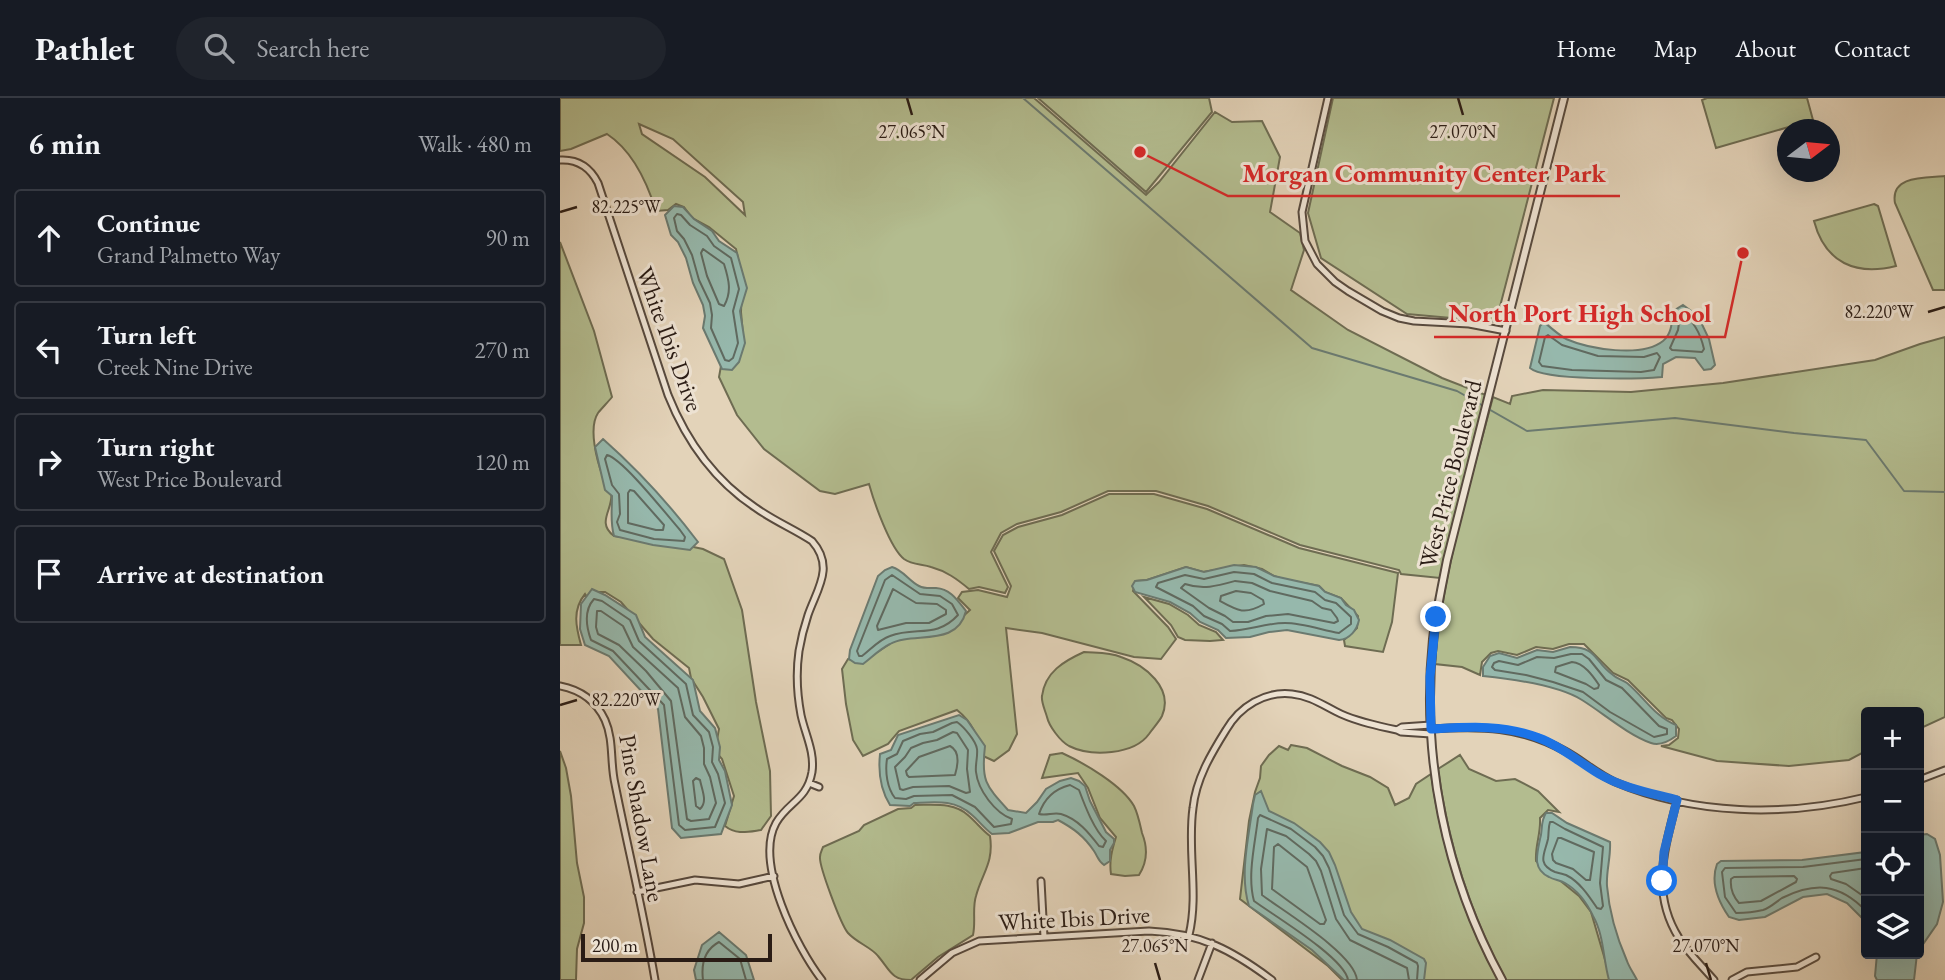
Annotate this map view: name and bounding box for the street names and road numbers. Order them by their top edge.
street label: White Ibis Drive [629,262,711,416]
street label: West Price Boulevard [1412,376,1489,572]
street label: Pine Shadow Lane [612,732,672,904]
street label: White Ibis Drive [997,899,1151,937]

